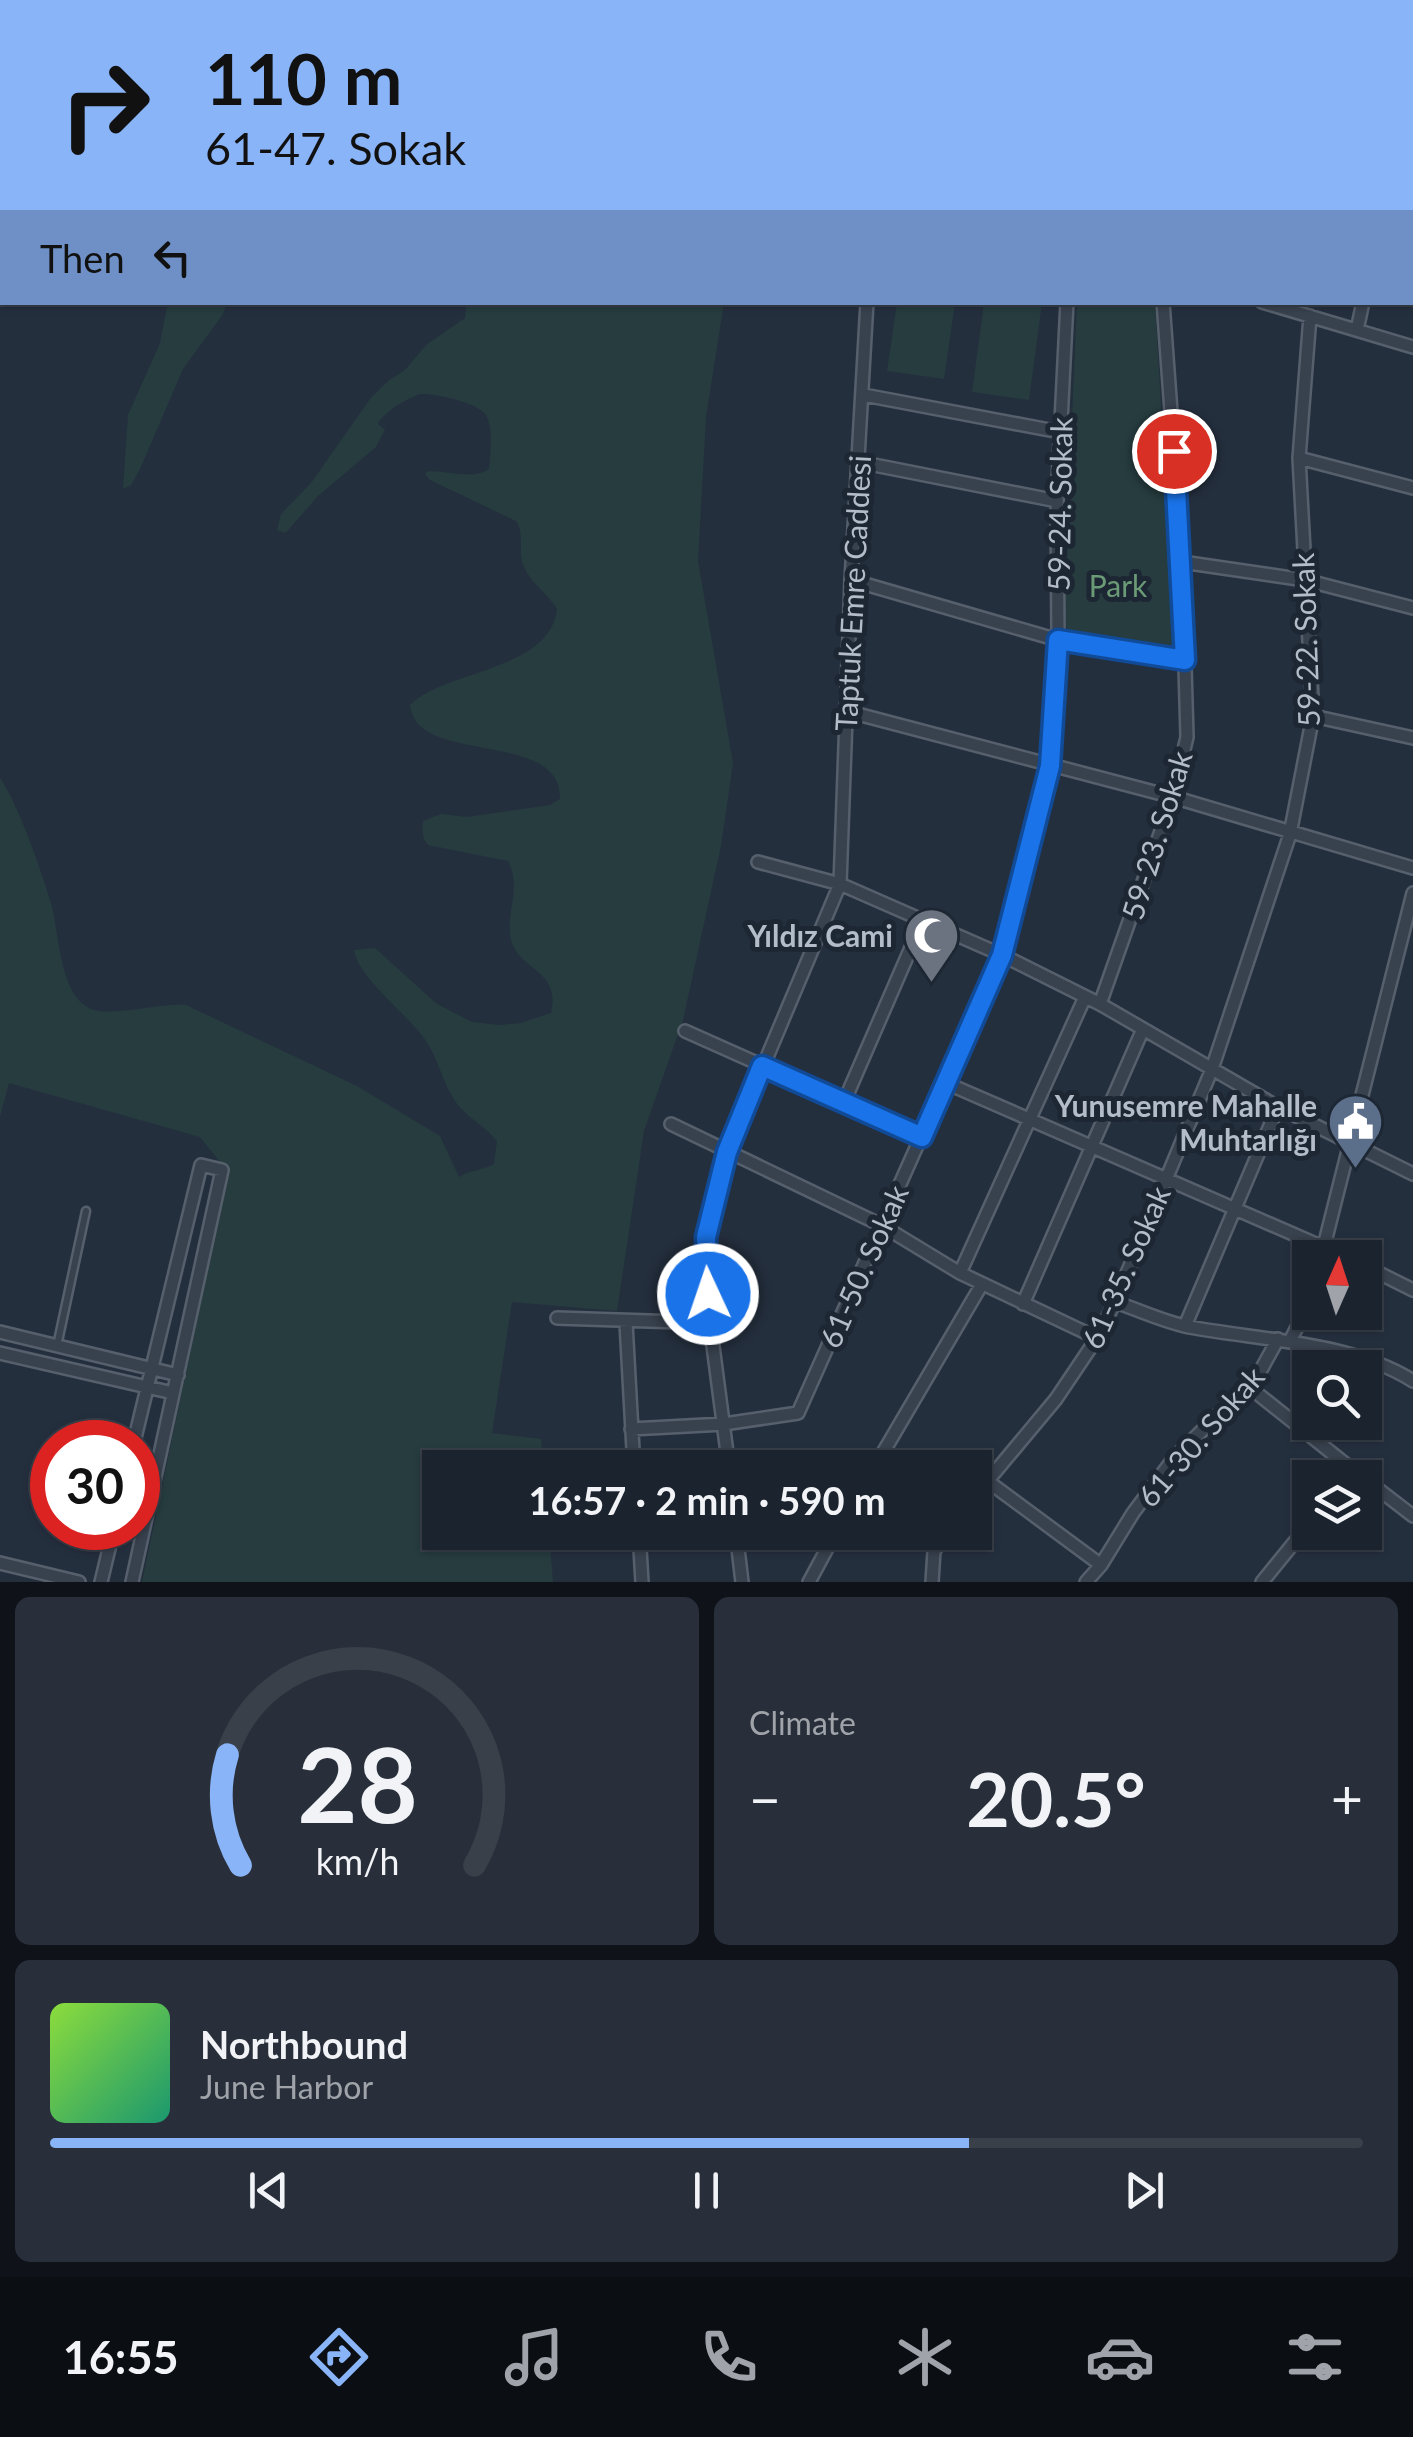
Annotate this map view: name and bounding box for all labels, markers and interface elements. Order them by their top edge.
text: 110 m [205,36,402,120]
icon: right [40,40,170,170]
text: 61-47. Sokak [205,121,466,175]
icon: left [145,230,200,285]
text: Then [40,235,125,281]
pin [1132,409,1217,494]
street label: 59-24. Sokak [1039,416,1079,591]
icon: arrive [1147,424,1202,479]
street label: Taptuk Emre Caddesi [827,454,877,732]
street label: 59-22. Sokak [1284,552,1326,728]
park label: Park [1089,567,1148,603]
street label: 59-23. Sokak [1113,746,1199,924]
mosque icon: Yıldız Cami [902,905,962,984]
place label: Yıldız Cami [747,917,893,953]
place label: Yunusemre Mahalle Muhtarlığı [1054,1087,1317,1157]
public building icon: Yunusemre Mahalle Muhtarlığı [1326,1092,1386,1171]
street label: 61-50. Sokak [811,1178,915,1353]
street label: 61-35. Sokak [1073,1179,1177,1354]
north arrow [1292,1240,1382,1330]
map controls [1292,1240,1382,1550]
position arrow [656,1242,760,1346]
button: search [1292,1350,1382,1440]
street label: 61-30. Sokak [1129,1358,1271,1514]
speed limit sign: 30 [30,1420,160,1550]
button: layers [1292,1460,1382,1550]
text: 16:57 · 2 min · 590 m [528,1477,886,1523]
text: Climate [749,1703,856,1742]
text: 28 [297,1720,417,1845]
text: 20.5° [966,1753,1146,1843]
text: − [749,1765,781,1831]
text: + [1331,1765,1363,1831]
text: km/h [315,1840,399,1883]
text: Northbound [200,2021,408,2067]
text: June Harbor [200,2067,373,2106]
icon: previous [241,2163,296,2218]
icon: pause [679,2163,734,2218]
icon: next [1117,2163,1172,2218]
icon: directions [304,2322,374,2392]
icon: music [499,2322,569,2392]
icon: phone [694,2322,764,2392]
icon: climate [890,2322,960,2392]
icon: car [1085,2322,1155,2392]
icon: filters [1280,2322,1350,2392]
text: 16:55 [63,2330,179,2384]

